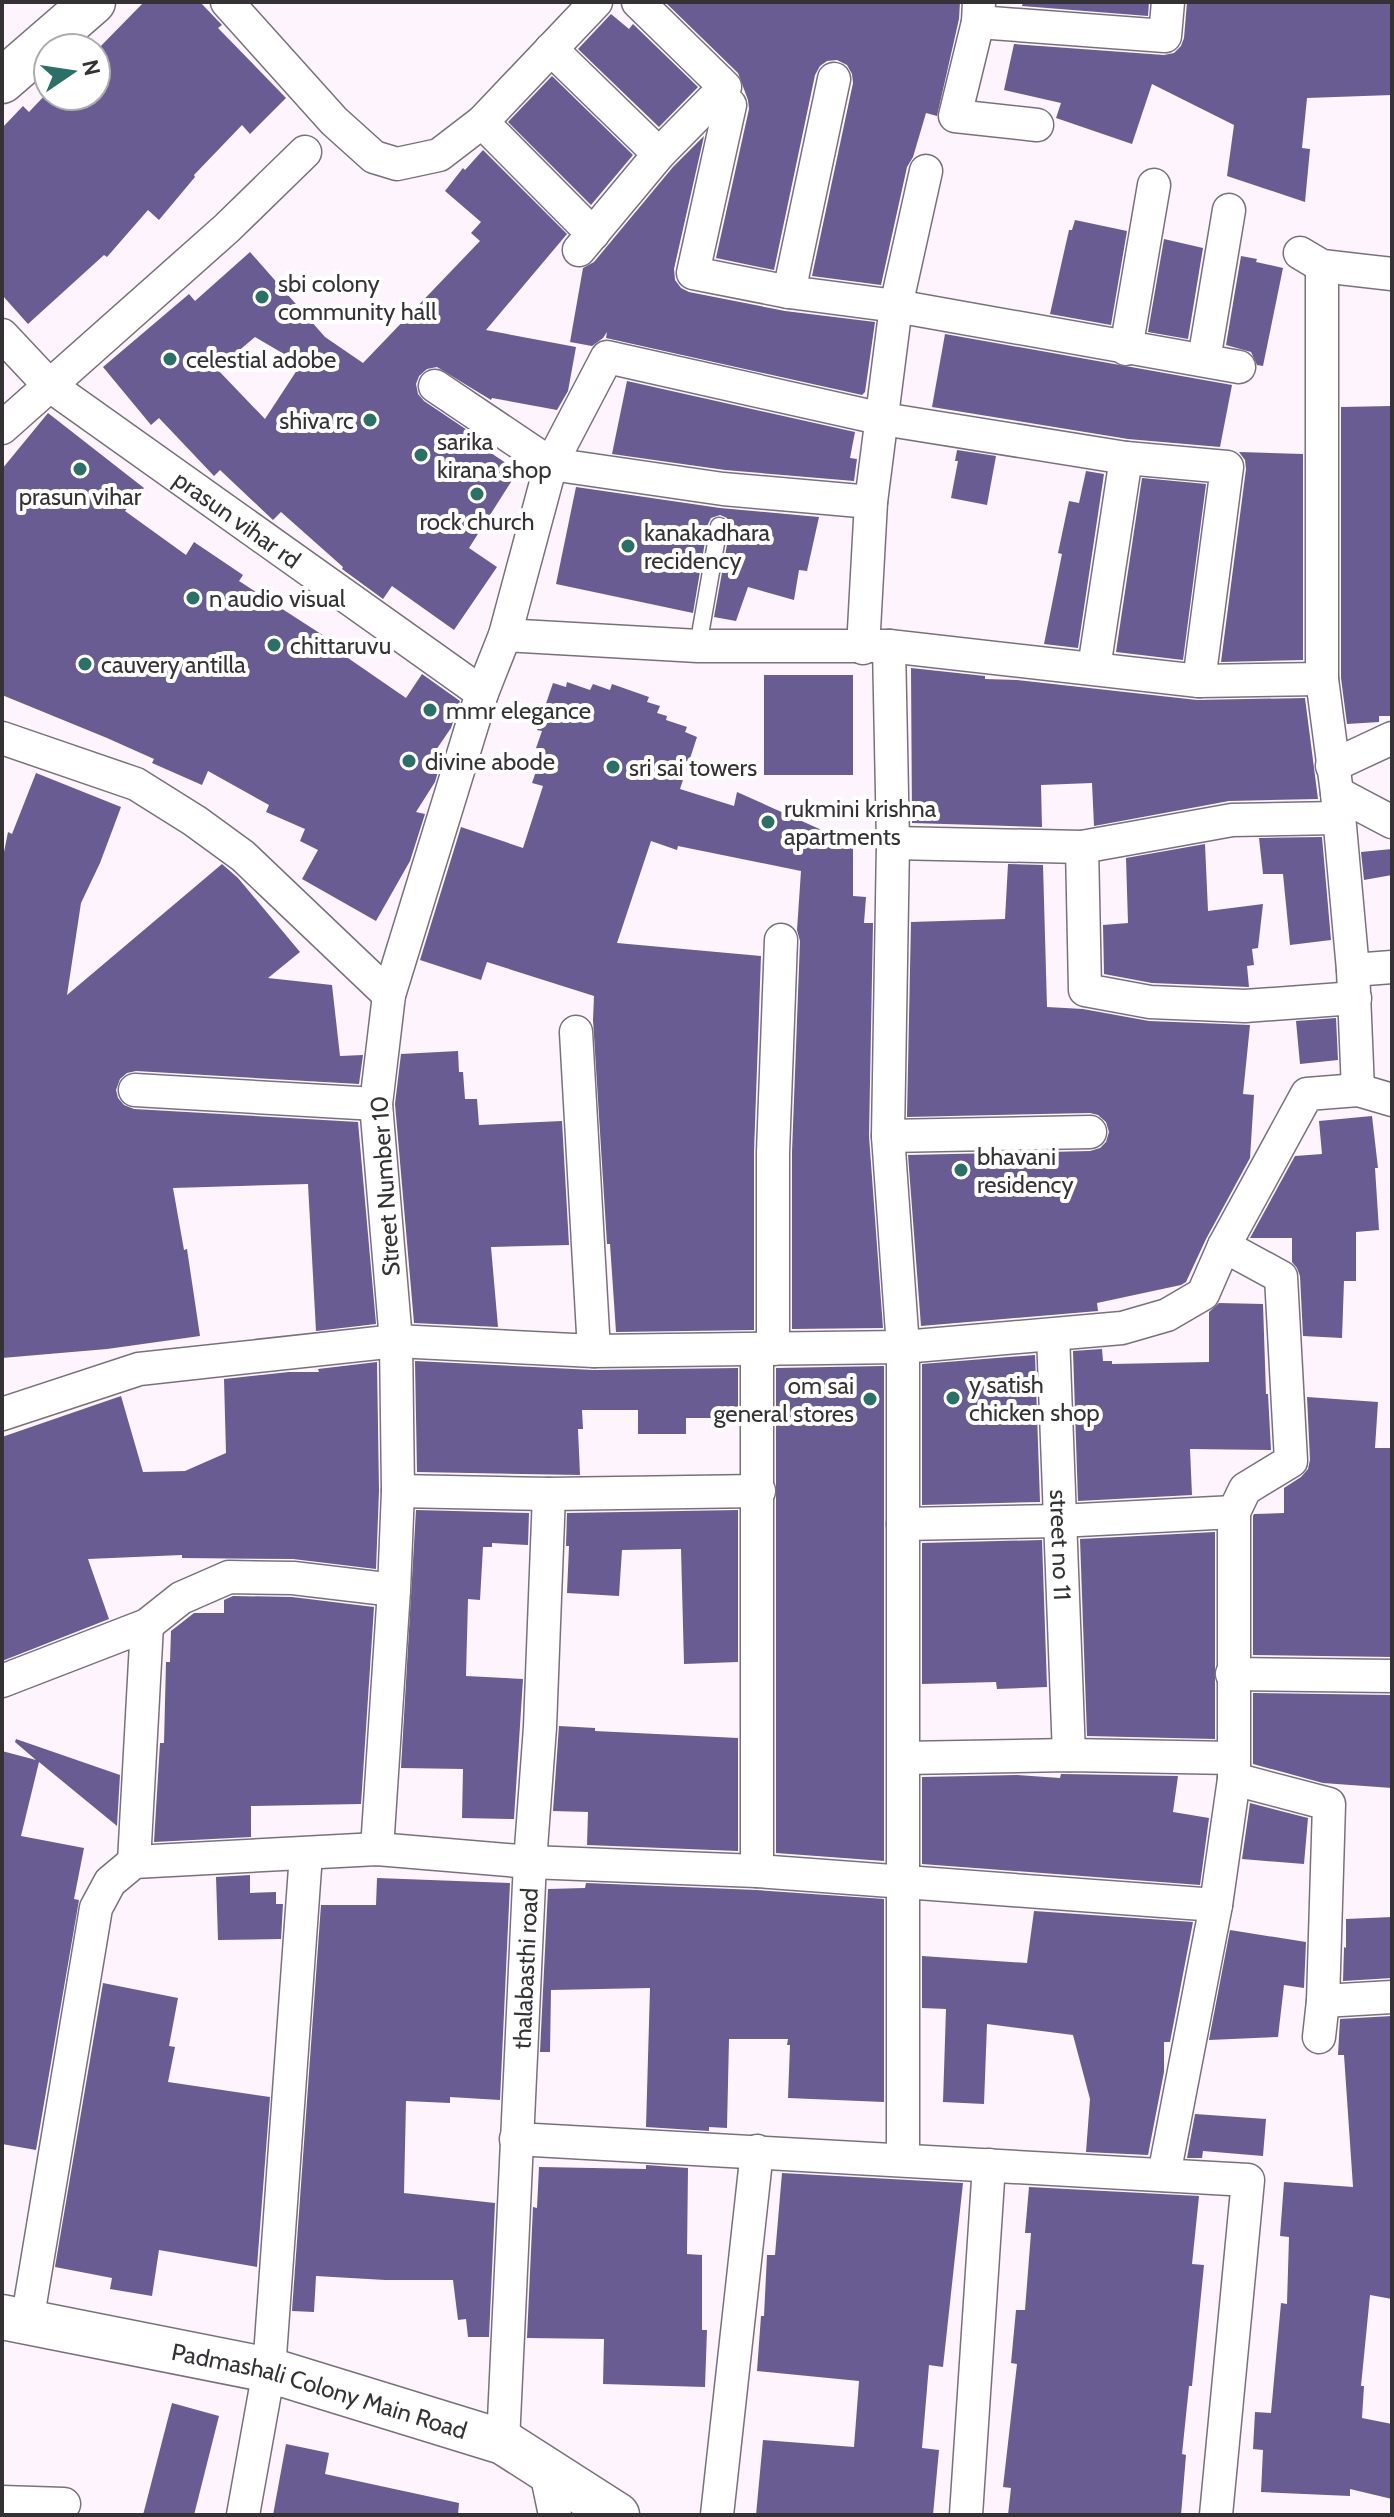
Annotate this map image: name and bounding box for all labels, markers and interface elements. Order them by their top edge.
north arrow [32,32,112,112]
text: N [76,57,106,78]
place label: sbi colony community hall [278,269,437,326]
marker: sbi colony community hall [253,288,271,306]
place label: celestial adobe [186,345,336,374]
marker: celestial adobe [161,350,179,368]
place label: shiva rc [279,406,354,435]
marker: shiva rc [361,411,379,429]
place label: sarika kirana shop [437,427,552,484]
marker: sarika kirana shop [412,446,430,464]
marker: prasun vihar [71,460,89,478]
street label: prasun vihar rd [169,464,307,574]
place label: prasun vihar [19,482,142,511]
marker: rock church [468,485,486,503]
place label: rock church [419,507,535,536]
place label: kanakadhara recidency [644,518,771,575]
marker: kanakadhara recidency [619,537,637,555]
place label: n audio visual [209,584,346,613]
marker: n audio visual [184,589,202,607]
place label: chittaruvu [290,631,391,660]
marker: chittaruvu [265,636,283,654]
place label: cauvery antilla [101,650,246,679]
marker: cauvery antilla [76,655,94,673]
place label: mmr elegance [446,696,591,725]
marker: mmr elegance [421,701,439,719]
place label: divine abode [425,747,555,776]
marker: divine abode [400,752,418,770]
place label: sri sai towers [629,753,757,782]
marker: sri sai towers [604,758,622,776]
place label: rukmini krishna apartments [784,794,937,851]
marker: rukmini krishna apartments [759,813,777,831]
street label: Street Number 10 [364,1095,406,1277]
place label: bhavani residency [977,1142,1074,1199]
marker: bhavani residency [952,1161,970,1179]
place label: y satish chicken shop [969,1370,1100,1427]
place label: om sai general stores [713,1371,854,1428]
marker: y satish chicken shop [944,1389,962,1407]
marker: om sai general stores [861,1390,879,1408]
street label: street no 11 [1044,1489,1078,1601]
street label: thalabasthi road [507,1887,543,2050]
street label: Padmashali Colony Main Road [169,2337,471,2445]

